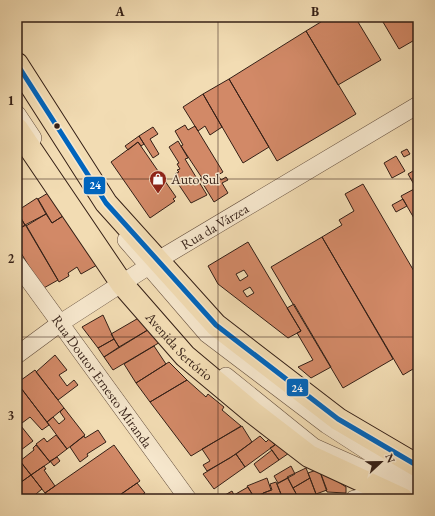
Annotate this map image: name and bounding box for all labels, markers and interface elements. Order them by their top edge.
text: A [114,3,125,20]
text: B [311,3,319,20]
text: 1 [8,92,15,109]
unlabelled marker [52,121,62,131]
shop icon: Auto Sul [148,169,168,194]
place label: Auto Sul [170,170,220,188]
line badge: 24 [83,176,106,195]
text: 24 [89,178,101,192]
street label: Rua da Várzea [177,199,252,253]
text: 2 [8,250,15,267]
street label: Avenida Sertório [141,307,217,385]
street label: Rua Doutor Ernesto Miranda [48,311,157,452]
line badge: 24 [286,378,309,397]
text: 24 [291,381,303,395]
text: 3 [8,407,15,424]
north arrow [361,442,401,482]
text: N [382,452,398,465]

